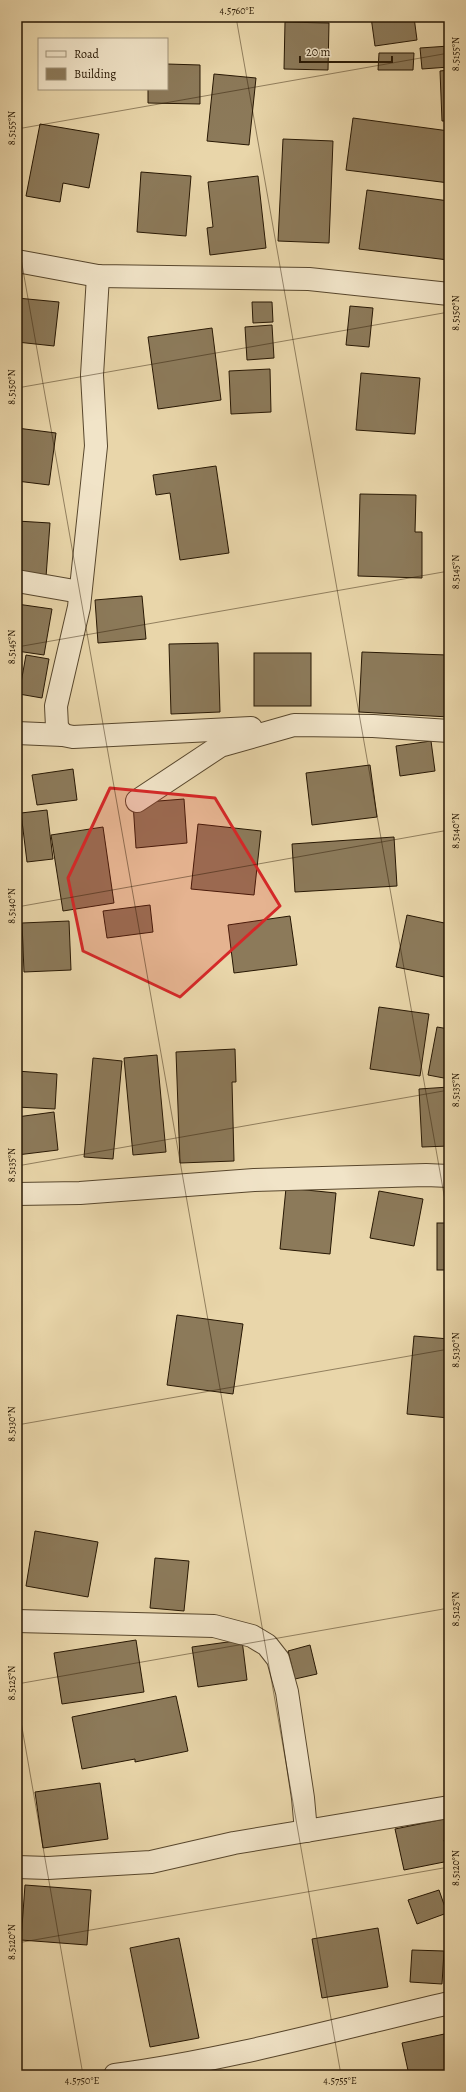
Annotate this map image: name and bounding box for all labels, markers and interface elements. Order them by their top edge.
text: 4.5760°E [220,4,255,17]
text: 8.5155°N [449,37,462,71]
legend [38,38,168,90]
scale bar [300,38,392,64]
text: 20 m [306,44,330,60]
text: Road [74,46,100,62]
text: Building [74,66,116,82]
text: 8.5155°N [5,111,18,145]
text: 8.5150°N [449,295,462,331]
text: 8.5150°N [5,369,18,405]
text: 8.5145°N [449,555,462,589]
text: 8.5145°N [5,630,18,664]
text: 8.5140°N [449,813,462,849]
text: 8.5140°N [5,888,18,924]
text: 8.5135°N [449,1073,462,1107]
text: 8.5135°N [5,1148,18,1182]
text: 8.5130°N [449,1332,462,1368]
text: 8.5130°N [5,1406,18,1442]
text: 8.5125°N [449,1592,462,1626]
text: 8.5125°N [5,1666,18,1700]
text: 8.5120°N [449,1850,462,1886]
text: 8.5120°N [5,1924,18,1960]
text: 4.5750°E [65,2074,99,2087]
text: 4.5755°E [323,2074,357,2087]

